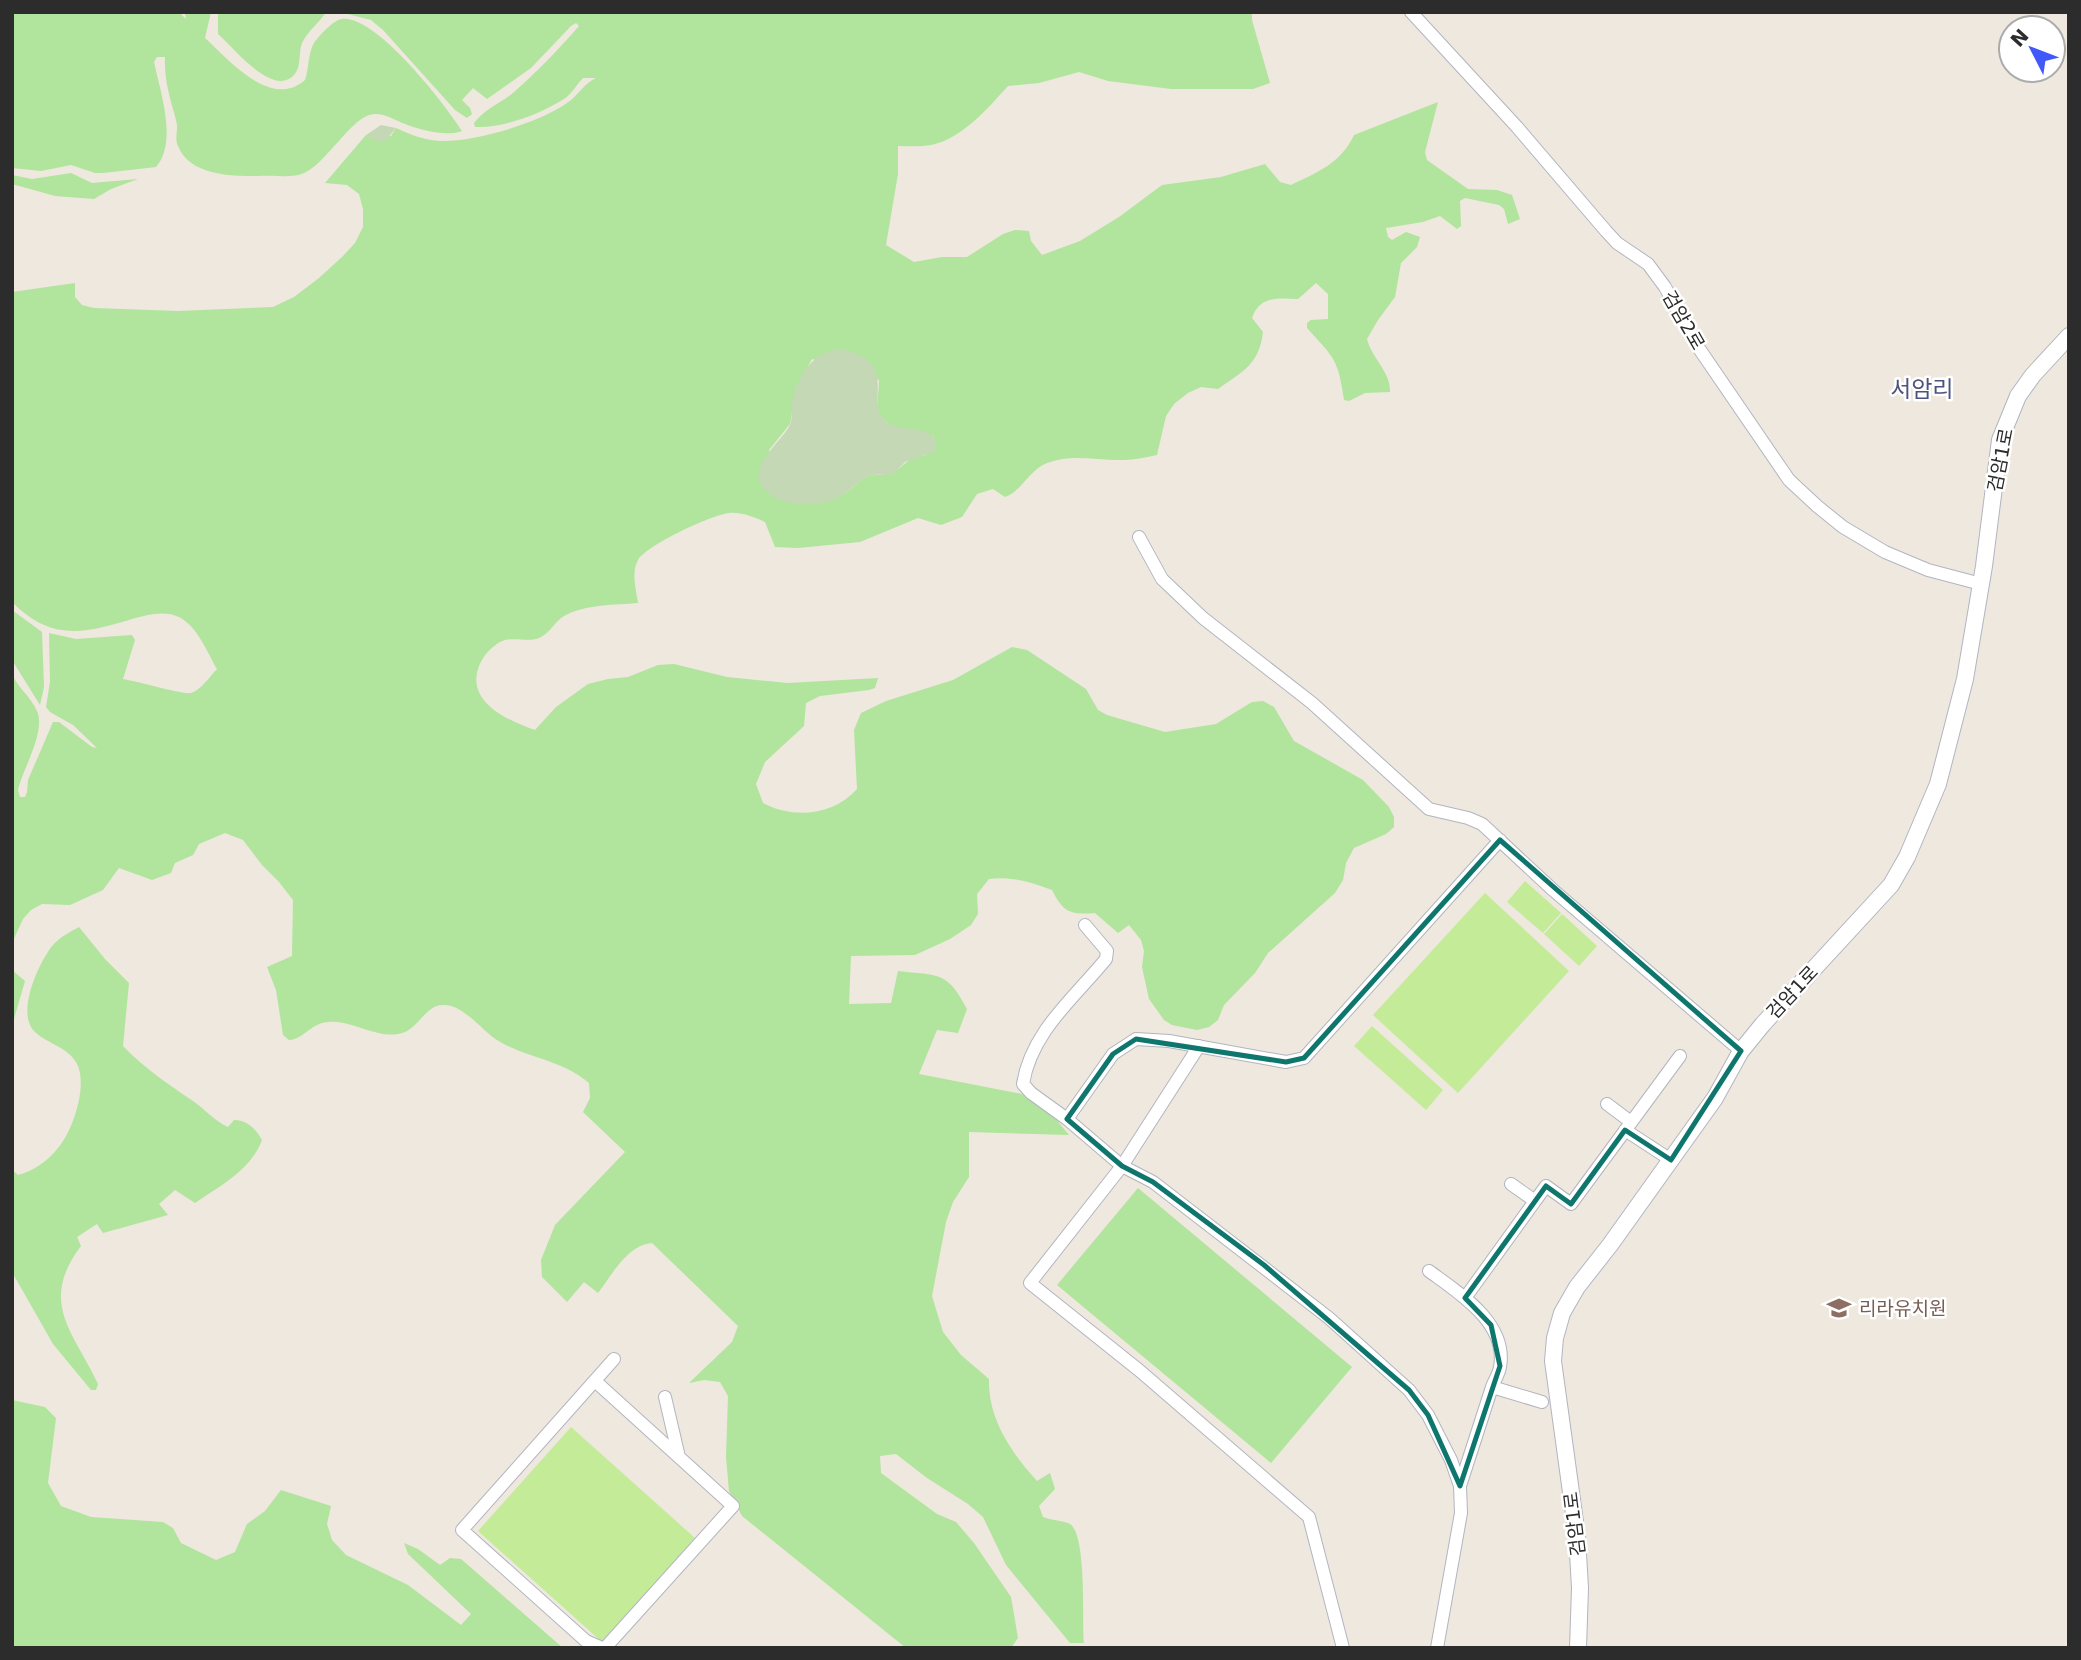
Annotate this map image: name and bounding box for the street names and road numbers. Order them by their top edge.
street label: 검암2로 [1658,287,1710,353]
street label: 검암1로 [1983,426,2017,494]
street label: 검암1로 [1762,961,1822,1023]
street label: 검암1로 [1559,1491,1589,1557]

